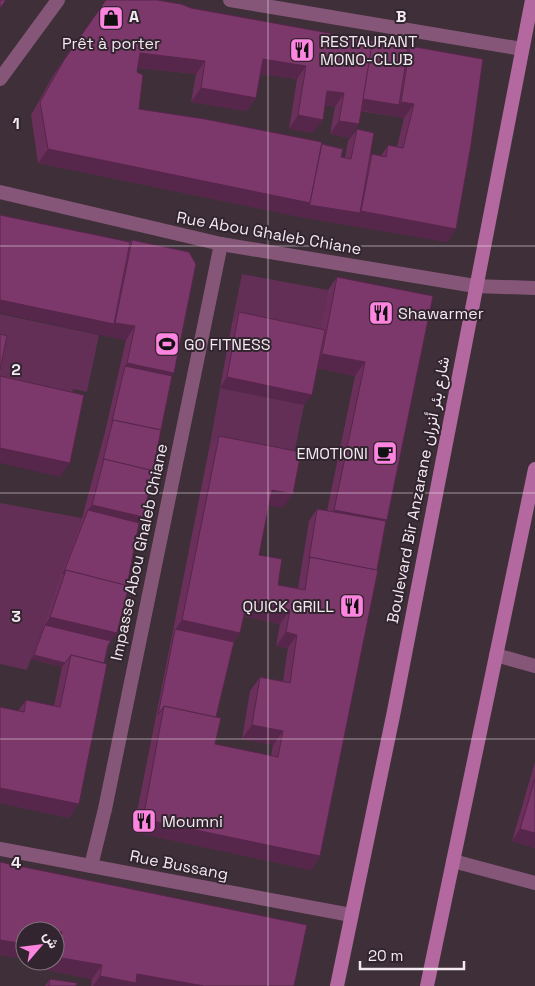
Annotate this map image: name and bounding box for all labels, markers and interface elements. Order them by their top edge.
shop icon: Prêt à porter [98,5,124,31]
text: A [129,6,139,27]
text: B [396,6,406,27]
place label: RESTAURANT MONO-CLUB [320,31,417,70]
place label: Prêt à porter [62,33,160,54]
restaurant icon: RESTAURANT MONO-CLUB [289,37,315,63]
text: 1 [12,113,20,134]
street label: Rue Abou Ghaleb Chiane [175,206,363,260]
restaurant icon: Shawarmer [368,300,394,326]
place label: Shawarmer [398,303,484,324]
sports icon: GO FITNESS [154,331,180,357]
place label: GO FITNESS [184,334,271,355]
street label: Boulevard Bir Anzarane شارع بئر أنزران [382,355,455,625]
text: 2 [11,359,21,380]
cafe icon: EMOTIONI [372,440,398,466]
street label: Impasse Abou Ghaleb Chiane [106,442,172,662]
place label: EMOTIONI [296,443,368,464]
restaurant icon: QUICK GRILL [339,593,365,619]
place label: QUICK GRILL [243,596,334,617]
text: 3 [11,606,21,627]
restaurant icon: Moumni [131,808,157,834]
place label: Moumni [162,811,223,832]
street label: Rue Bussang [128,845,230,885]
text: 4 [11,852,21,873]
north arrow [15,921,65,971]
text: ش [40,928,63,952]
scale bar [360,938,464,970]
text: 20 m [368,946,403,965]

